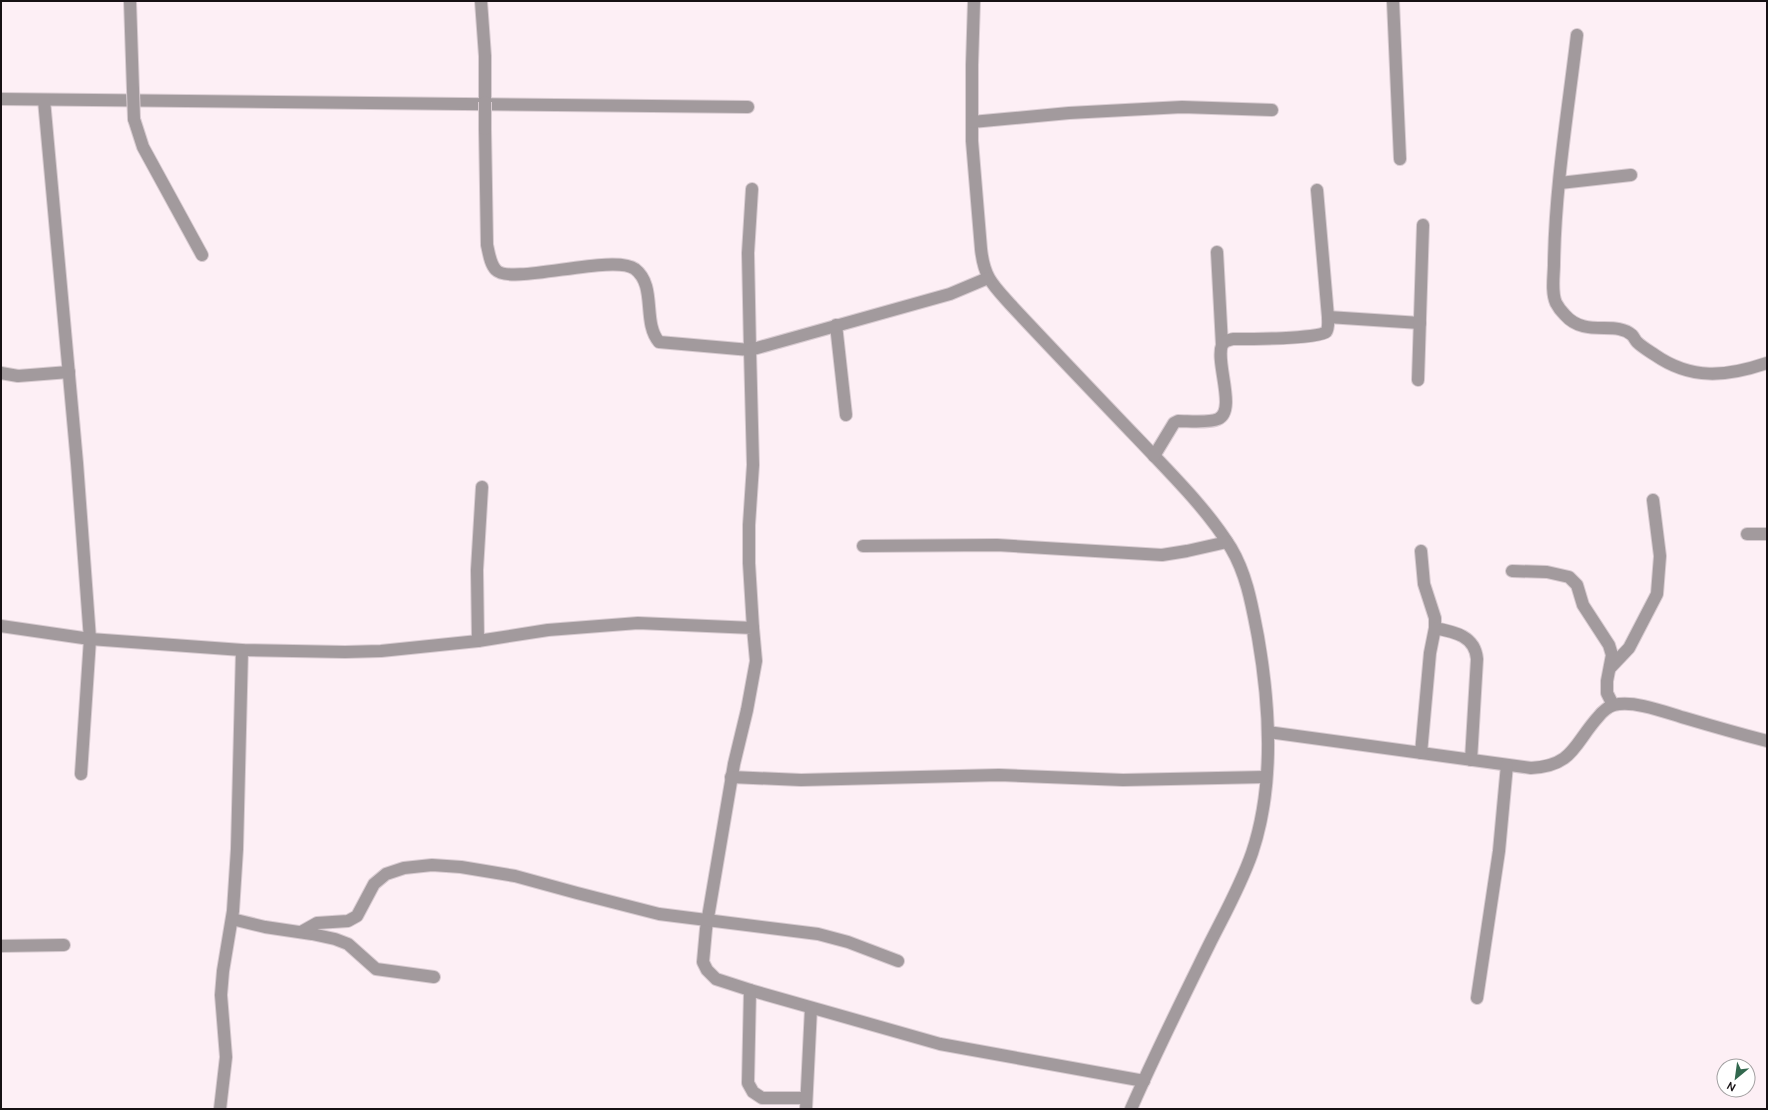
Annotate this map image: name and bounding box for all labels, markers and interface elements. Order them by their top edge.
north arrow [1716,1058,1756,1098]
text: N [1725,1080,1738,1094]

